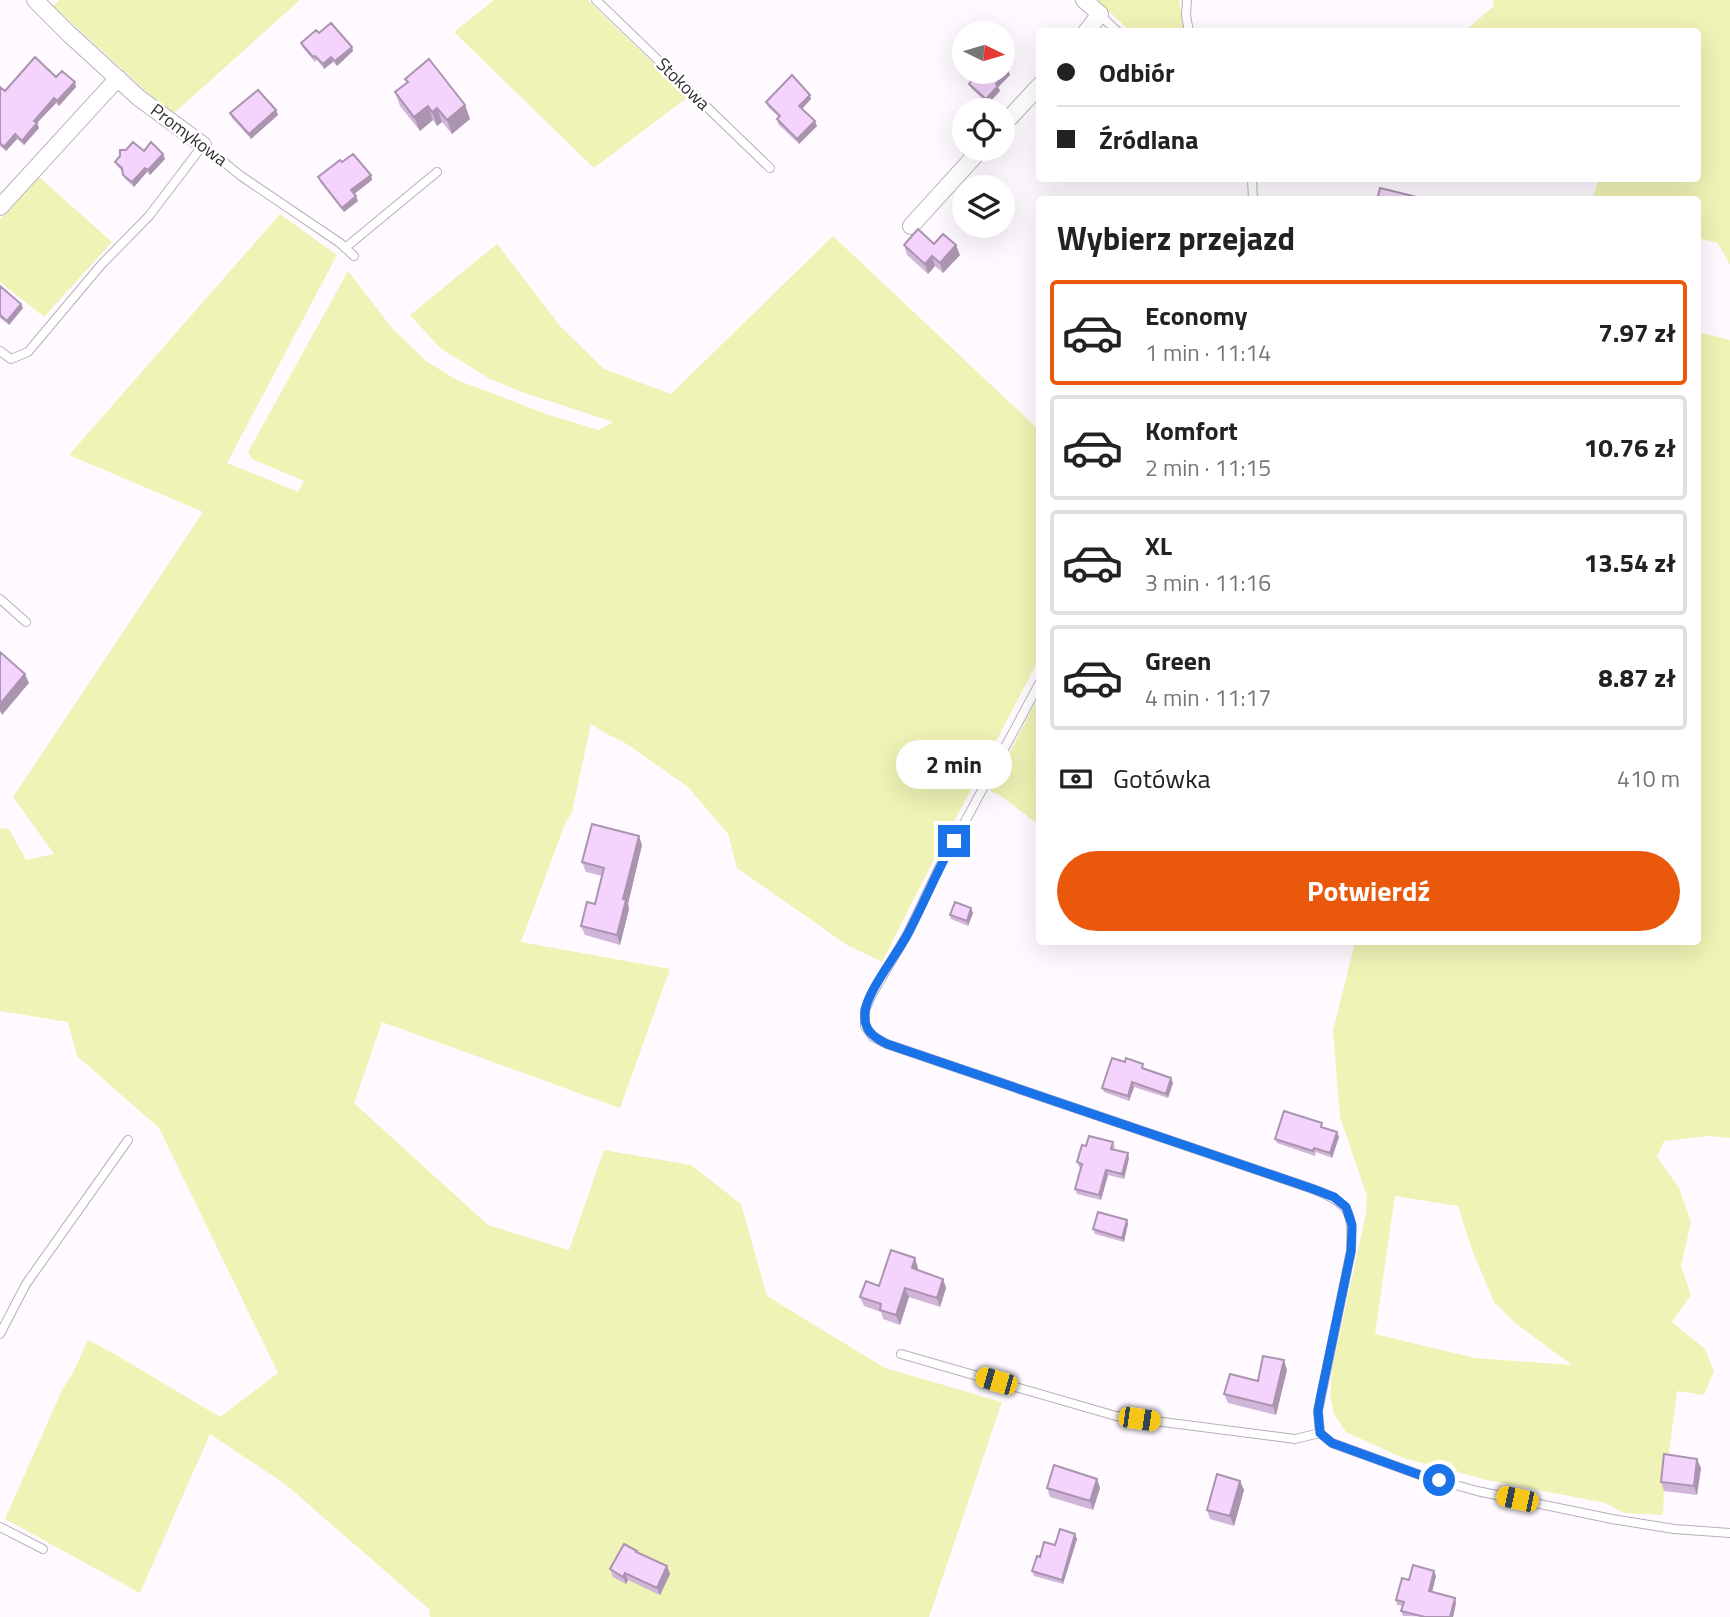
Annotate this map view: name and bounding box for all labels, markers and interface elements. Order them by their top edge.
north arrow [952,21,1015,84]
map controls [952,21,1015,238]
street label: Stokowa [650,51,716,116]
text: Odbiór [1099,53,1175,92]
street label: Promykowa [145,97,233,173]
button: locate [952,98,1015,161]
text: Źródlana [1099,120,1198,159]
button: layers [952,175,1015,238]
text: Wybierz przejazd [1057,214,1295,262]
text: Economy [1145,296,1247,335]
icon: car [1061,301,1124,364]
text: 7.97 zł [1598,313,1676,352]
text: 1 min · 11:14 [1145,335,1271,370]
text: Komfort [1145,411,1238,450]
icon: car [1061,416,1124,479]
text: 10.76 zł [1584,428,1676,467]
text: 2 min · 11:15 [1145,450,1271,485]
text: XL [1145,526,1172,565]
icon: car [1061,531,1124,594]
text: 13.54 zł [1584,543,1676,582]
text: 3 min · 11:16 [1145,565,1271,600]
text: Green [1145,641,1211,680]
icon: car [1061,646,1124,709]
text: 8.87 zł [1598,658,1676,697]
text: 4 min · 11:17 [1145,680,1271,715]
callout: 2 min [896,740,1012,788]
text: 2 min [926,747,982,782]
text: Gotówka [1113,759,1211,798]
icon: cash [1057,760,1095,798]
text: 410 m [1617,761,1680,796]
route end [938,825,970,857]
button: Potwierdź [1057,851,1680,931]
car [973,1365,1020,1397]
car [1117,1406,1162,1432]
route start [1423,1464,1455,1496]
car [1495,1484,1540,1514]

